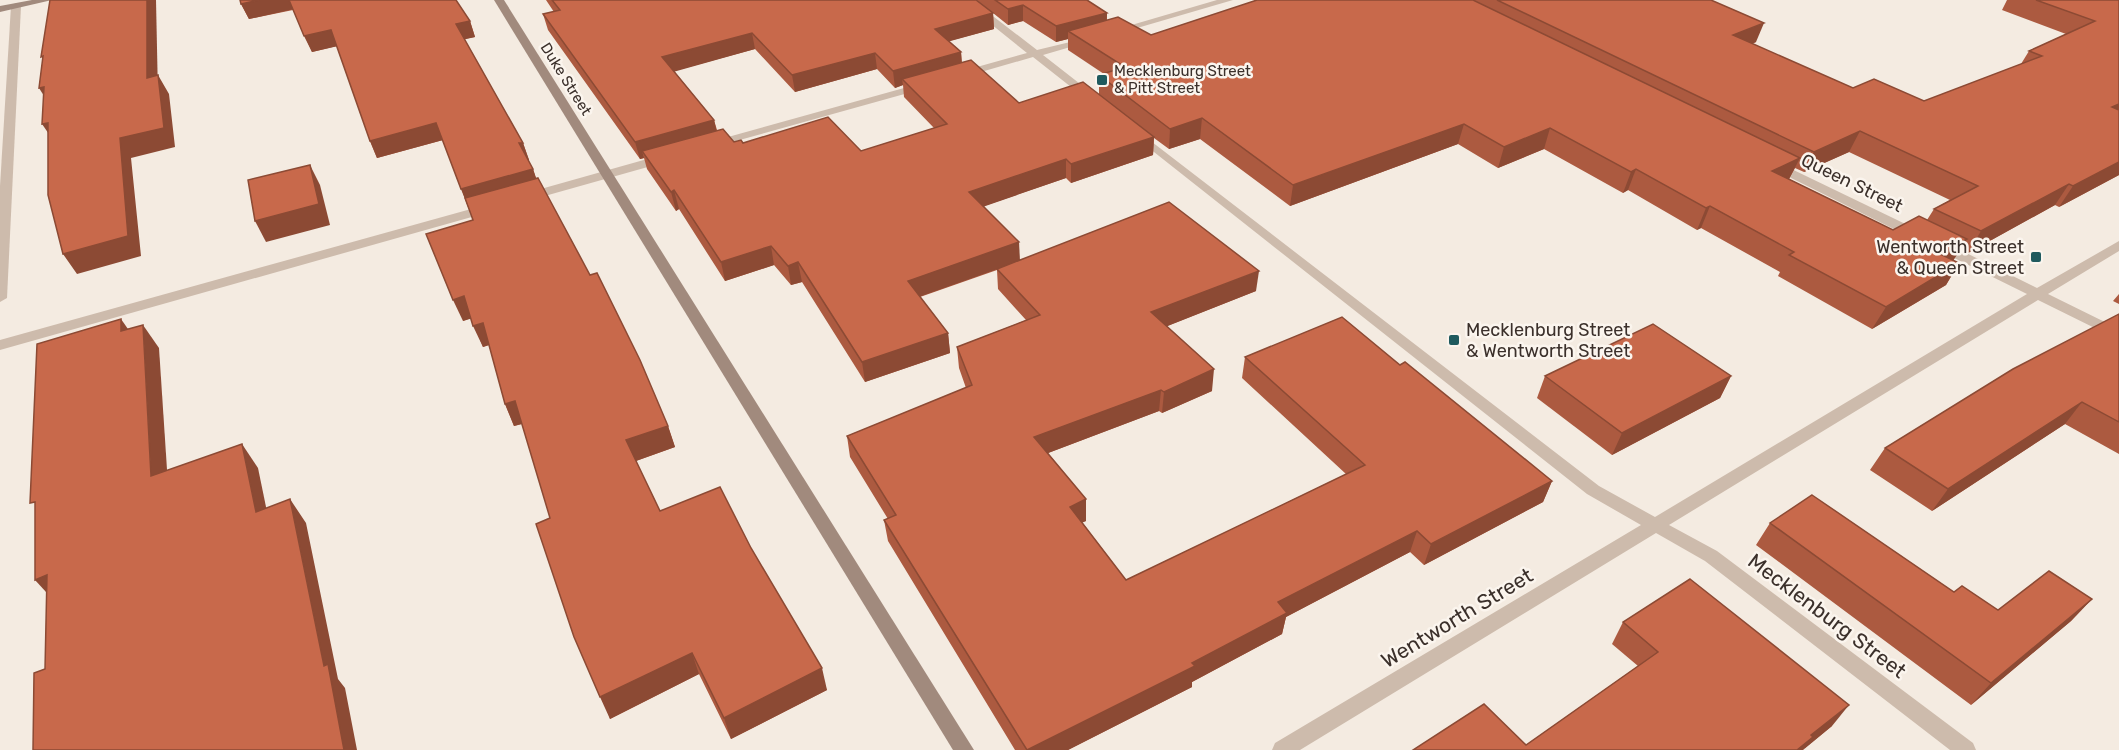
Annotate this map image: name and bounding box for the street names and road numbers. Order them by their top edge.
street label: Duke Street [537,39,595,119]
street label: Queen Street [1797,149,1907,217]
street label: Mecklenburg Street [1743,548,1911,683]
street label: Wentworth Street [1376,562,1537,673]

